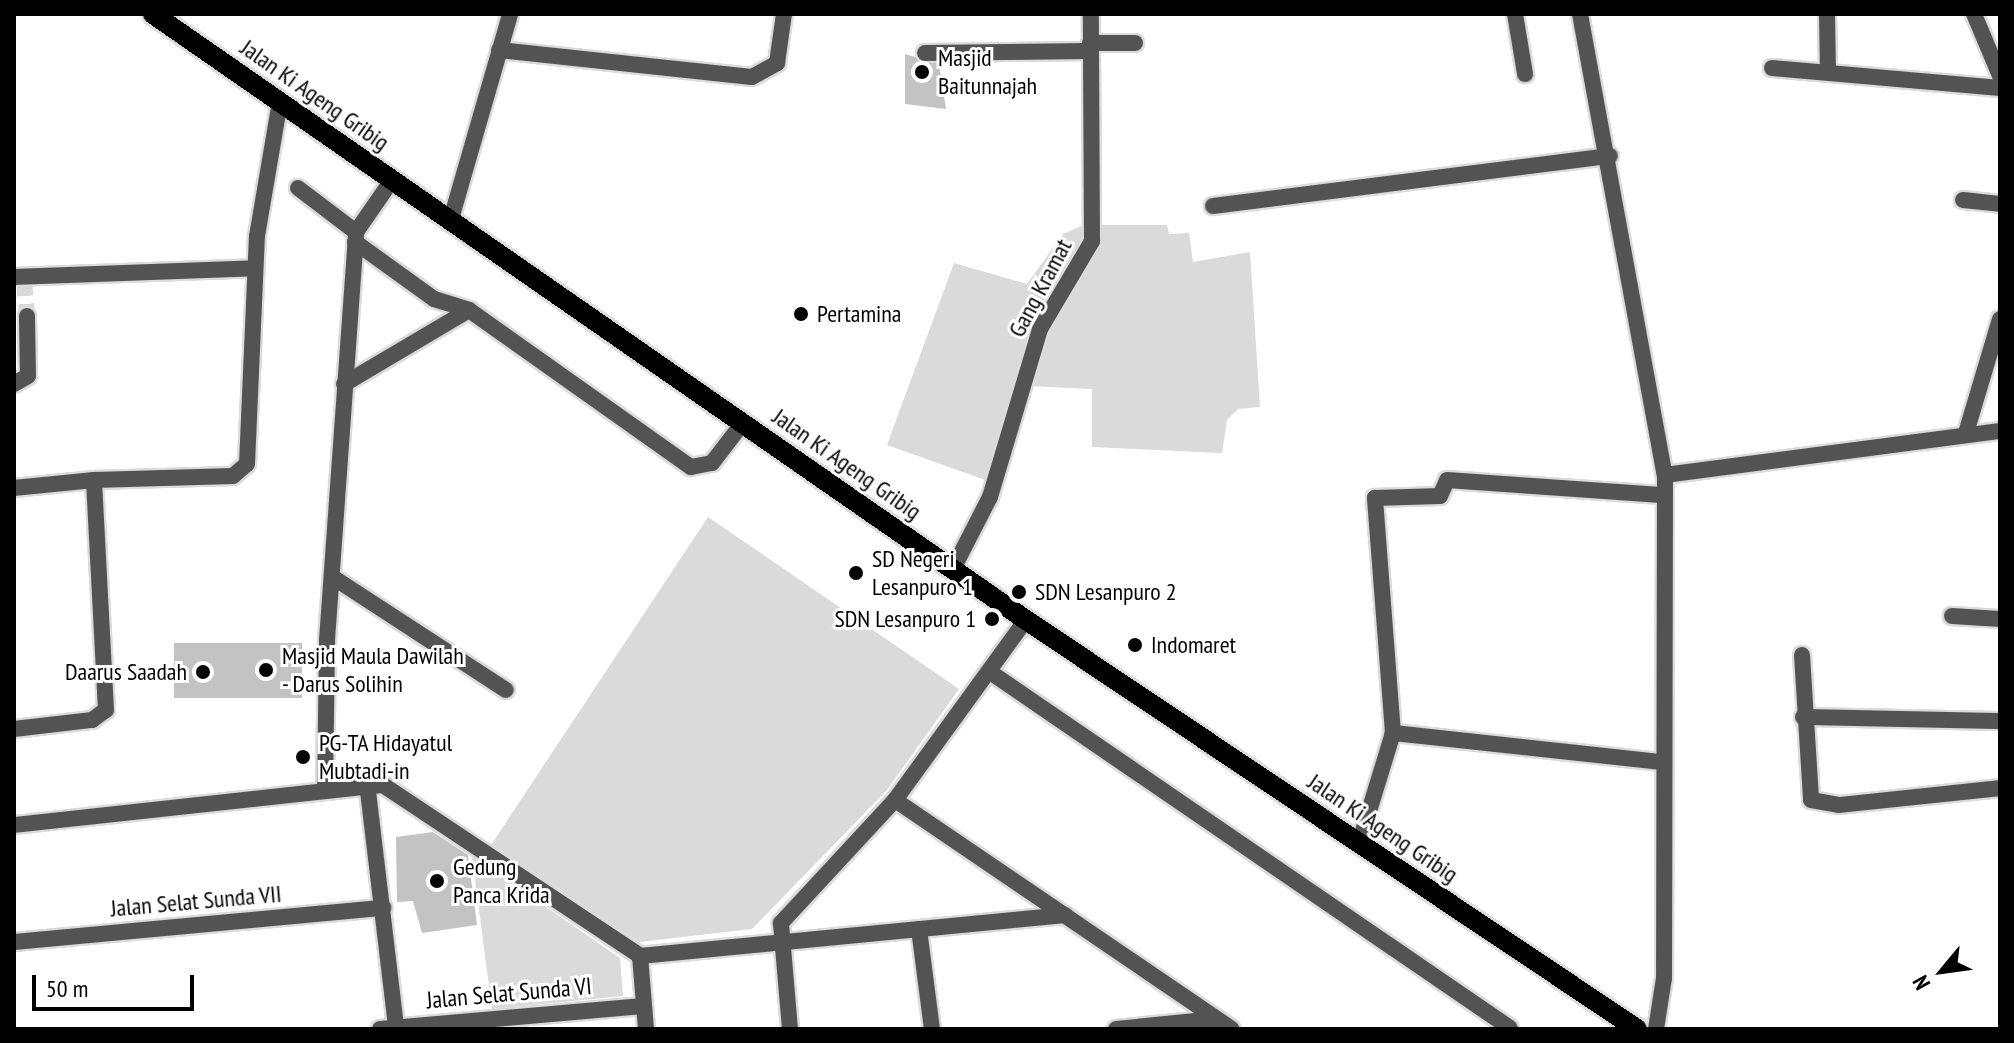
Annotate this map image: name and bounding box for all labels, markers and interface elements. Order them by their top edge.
street label: Jalan Ki Ageng Gribig [235,33,395,157]
place label: Masjid Baitunnajah [938,44,1037,100]
marker: Masjid Baitunnajah [913,63,931,81]
street label: Gang Kramat [1002,234,1078,342]
place label: Pertamina [817,300,901,328]
marker: Pertamina [792,305,810,323]
street label: Jalan Ki Ageng Gribig [767,402,927,526]
place label: SD Negeri Lesanpuro 1 [872,545,973,601]
marker: SD Negeri Lesanpuro 1 [847,564,865,582]
place label: SDN Lesanpuro 2 [1035,578,1177,606]
marker: SDN Lesanpuro 2 [1010,583,1028,601]
place label: SDN Lesanpuro 1 [834,605,976,633]
marker: SDN Lesanpuro 1 [983,610,1001,628]
place label: Indomaret [1151,631,1236,659]
marker: Indomaret [1126,636,1144,654]
place label: Masjid Maula Dawilah - Darus Solihin [282,642,464,698]
place label: Daarus Saadah [65,658,187,686]
marker: Masjid Maula Dawilah - Darus Solihin [257,661,275,679]
marker: Daarus Saadah [194,663,212,681]
place label: PG-TA Hidayatul Mubtadi-in [319,729,453,785]
marker: PG-TA Hidayatul Mubtadi-in [294,748,312,766]
street label: Jalan Ki Ageng Gribig [1302,767,1464,889]
place label: Gedung Panca Krida [453,853,550,909]
marker: Gedung Panca Krida [428,872,446,890]
street label: Jalan Selat Sunda VII [109,879,283,923]
north arrow [1902,931,1982,1011]
scale bar [36,959,198,1009]
street label: Jalan Selat Sunda VI [425,971,593,1015]
text: N [1906,971,1936,995]
text: 50 m [46,973,88,1004]

